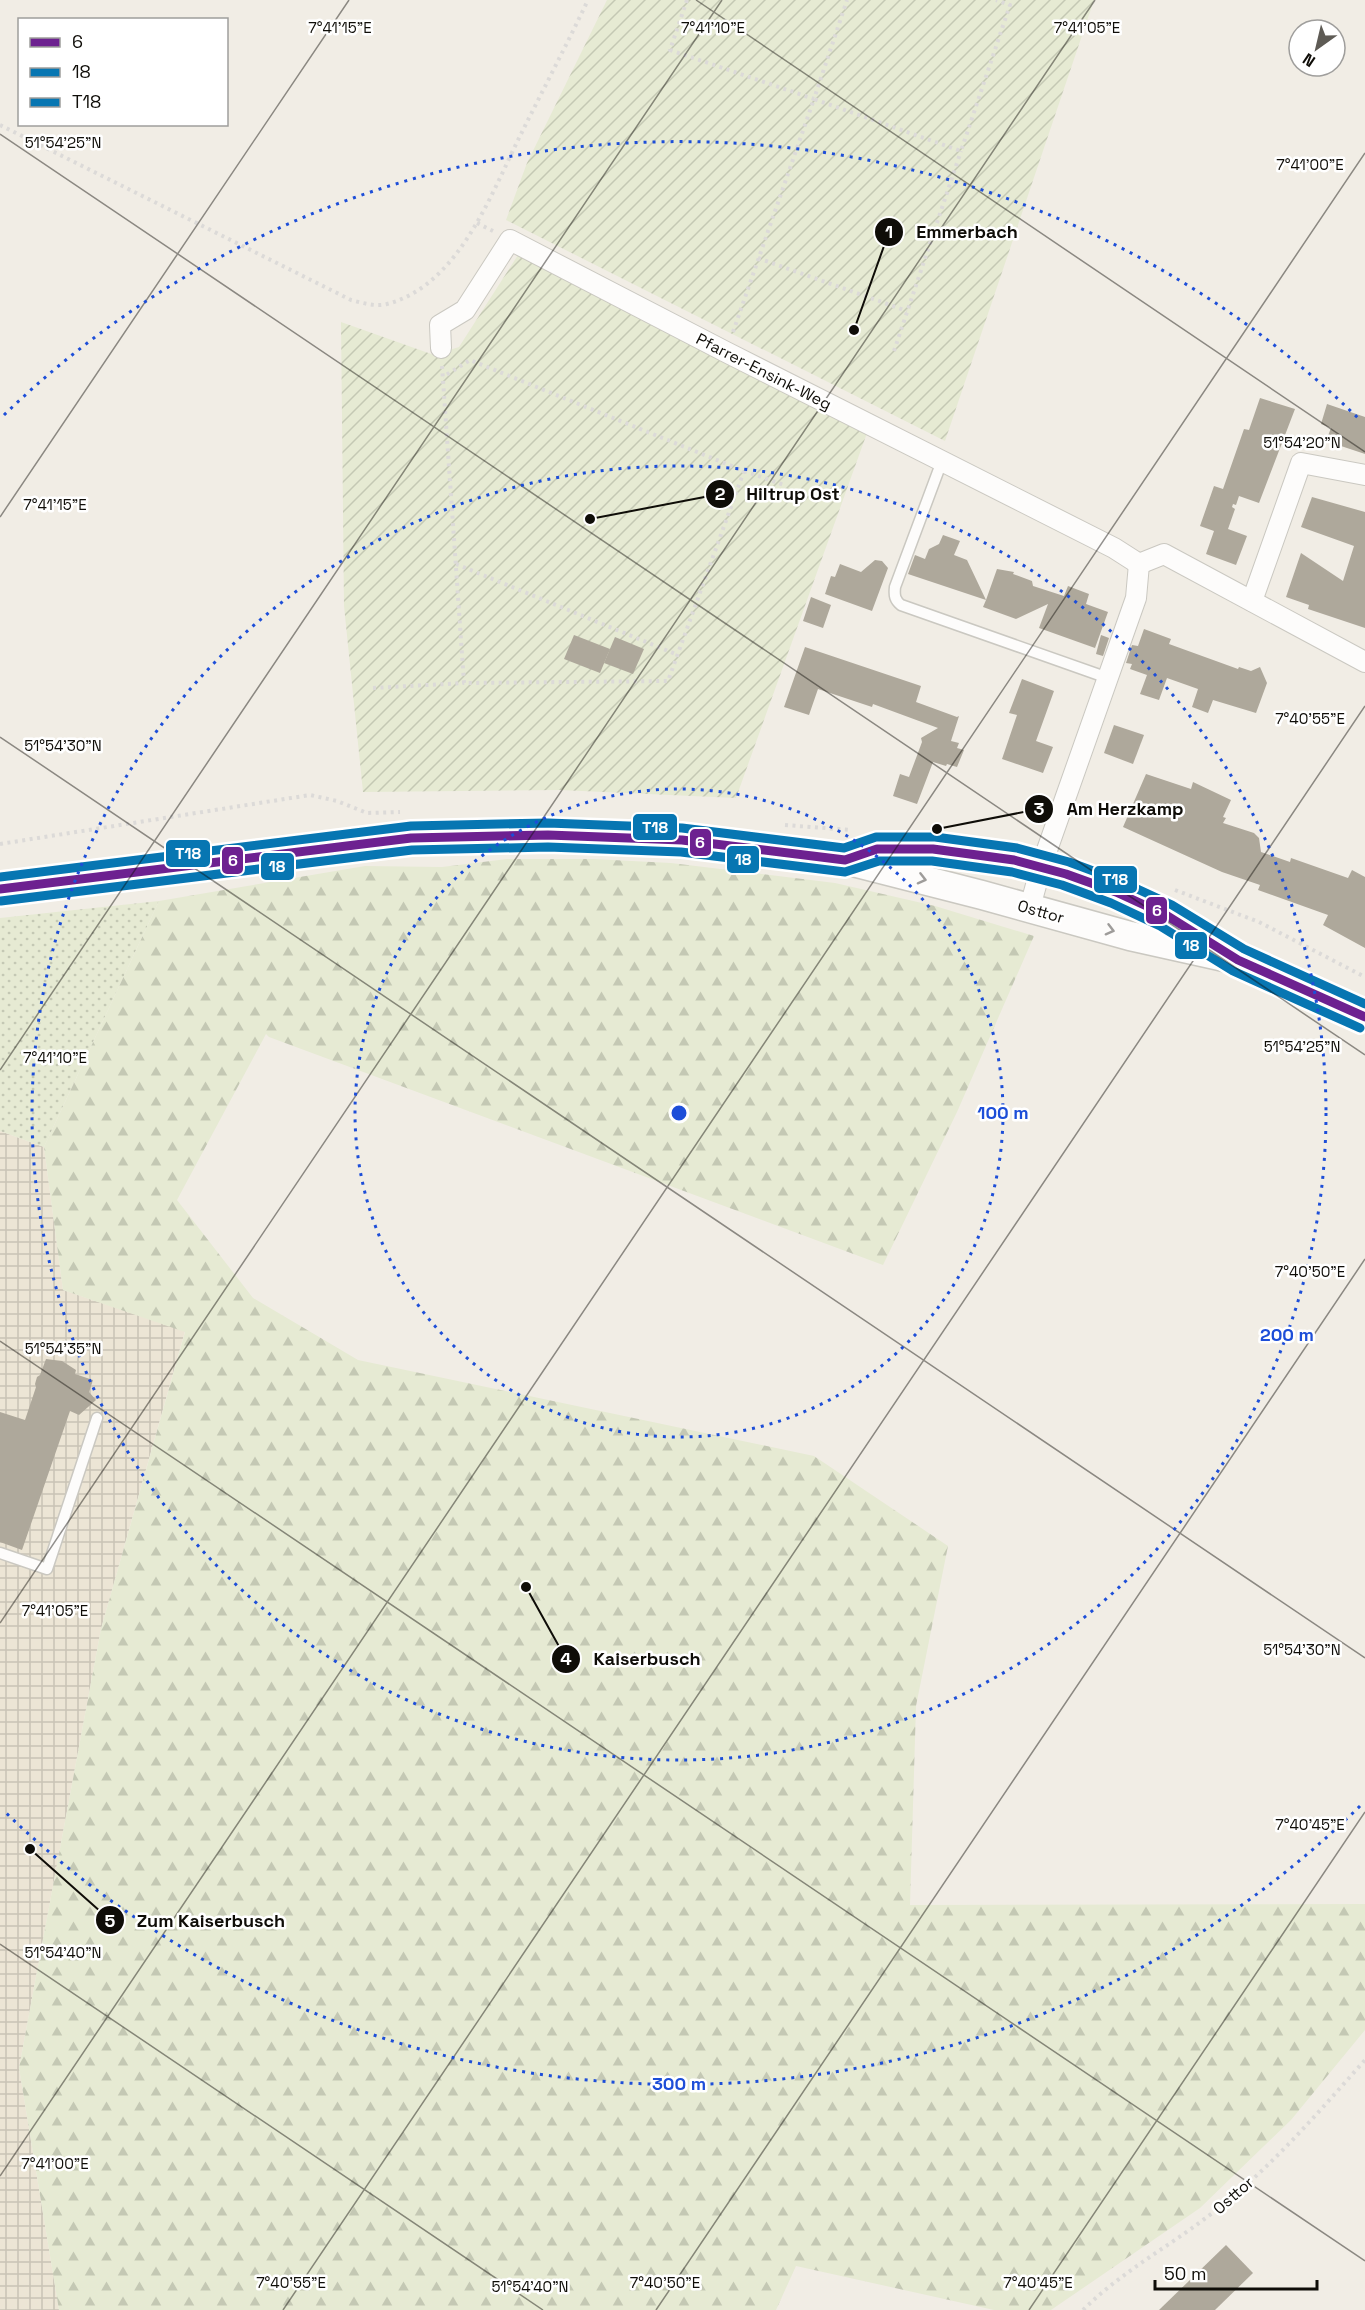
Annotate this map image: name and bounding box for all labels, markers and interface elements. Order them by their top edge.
legend [18,18,228,126]
text: 7°41'15"E [308,18,372,37]
text: 7°41'10"E [681,18,745,37]
text: 7°41'05"E [1054,18,1120,37]
north arrow [1287,18,1347,78]
text: 6 [72,30,83,53]
text: N [1299,48,1319,72]
text: 18 [72,60,91,83]
text: T18 [72,90,101,113]
text: 51°54'25"N [25,133,101,152]
text: 7°41'00"E [1276,155,1344,174]
callout: Emmerbach [874,214,1029,250]
text: 1 [885,220,893,243]
text: Emmerbach [916,220,1018,243]
street label: Pfarrer-Ensink-Weg [692,328,835,415]
text: 51°54'20"N [1263,433,1341,452]
callout: Hiltrup Ost [705,476,852,512]
text: 2 [715,482,726,505]
text: Hiltrup Ost [746,482,840,505]
text: 7°41'15"E [23,495,87,514]
text: 7°40'55"E [1275,709,1345,728]
text: 51°54'30"N [24,736,102,755]
callout: Am Herzkamp [1024,791,1195,827]
text: 3 [1034,797,1045,820]
text: Am Herzkamp [1066,797,1184,820]
line badge: T18 [632,813,678,841]
text: T18 [642,817,669,838]
line badge: 6 [689,828,712,857]
text: 6 [695,832,705,853]
line badge: T18 [165,839,211,868]
text: T18 [175,843,202,864]
line badge: 18 [726,845,760,874]
line badge: 6 [221,846,244,875]
text: 18 [735,849,752,870]
text: 6 [228,850,238,871]
line badge: 18 [260,852,295,881]
text: 18 [269,856,286,877]
line badge: T18 [1093,865,1138,894]
text: T18 [1102,869,1129,890]
one-way arrow [917,872,927,885]
street label: Osttor [1015,895,1067,928]
line badge: 6 [1145,896,1168,925]
text: 6 [1152,900,1162,921]
one-way arrow [1105,923,1115,936]
line badge: 18 [1174,931,1208,960]
text: 18 [1183,935,1200,956]
text: 51°54'25"N [1264,1037,1340,1056]
text: 7°41'10"E [23,1048,87,1067]
text: 100 m [977,1101,1029,1124]
centre of rings [669,1103,689,1123]
text: 7°40'50"E [1275,1262,1345,1281]
text: 200 m [1260,1323,1314,1346]
text: 51°54'35"N [25,1339,101,1358]
text: 7°41'05"E [22,1601,88,1620]
text: 51°54'30"N [1263,1640,1341,1659]
callout: Kaiserbusch [551,1641,712,1677]
text: 4 [560,1647,572,1670]
text: Kaiserbusch [593,1647,701,1670]
text: 7°40'45"E [1275,1815,1345,1834]
callout: Zum Kaiserbusch [95,1902,297,1938]
text: 5 [105,1909,116,1932]
text: Zum Kaiserbusch [137,1909,285,1932]
text: 51°54'40"N [24,1943,102,1962]
text: 300 m [652,2072,706,2095]
text: 7°41'00"E [21,2154,89,2173]
street label: Osttor [1208,2172,1258,2219]
scale bar [1155,2253,1317,2291]
text: 50 m [1164,2262,1206,2285]
text: 7°40'55"E [256,2273,326,2292]
text: 7°40'50"E [630,2273,700,2292]
text: 7°40'45"E [1003,2273,1073,2292]
text: 51°54'40"N [491,2277,569,2296]

